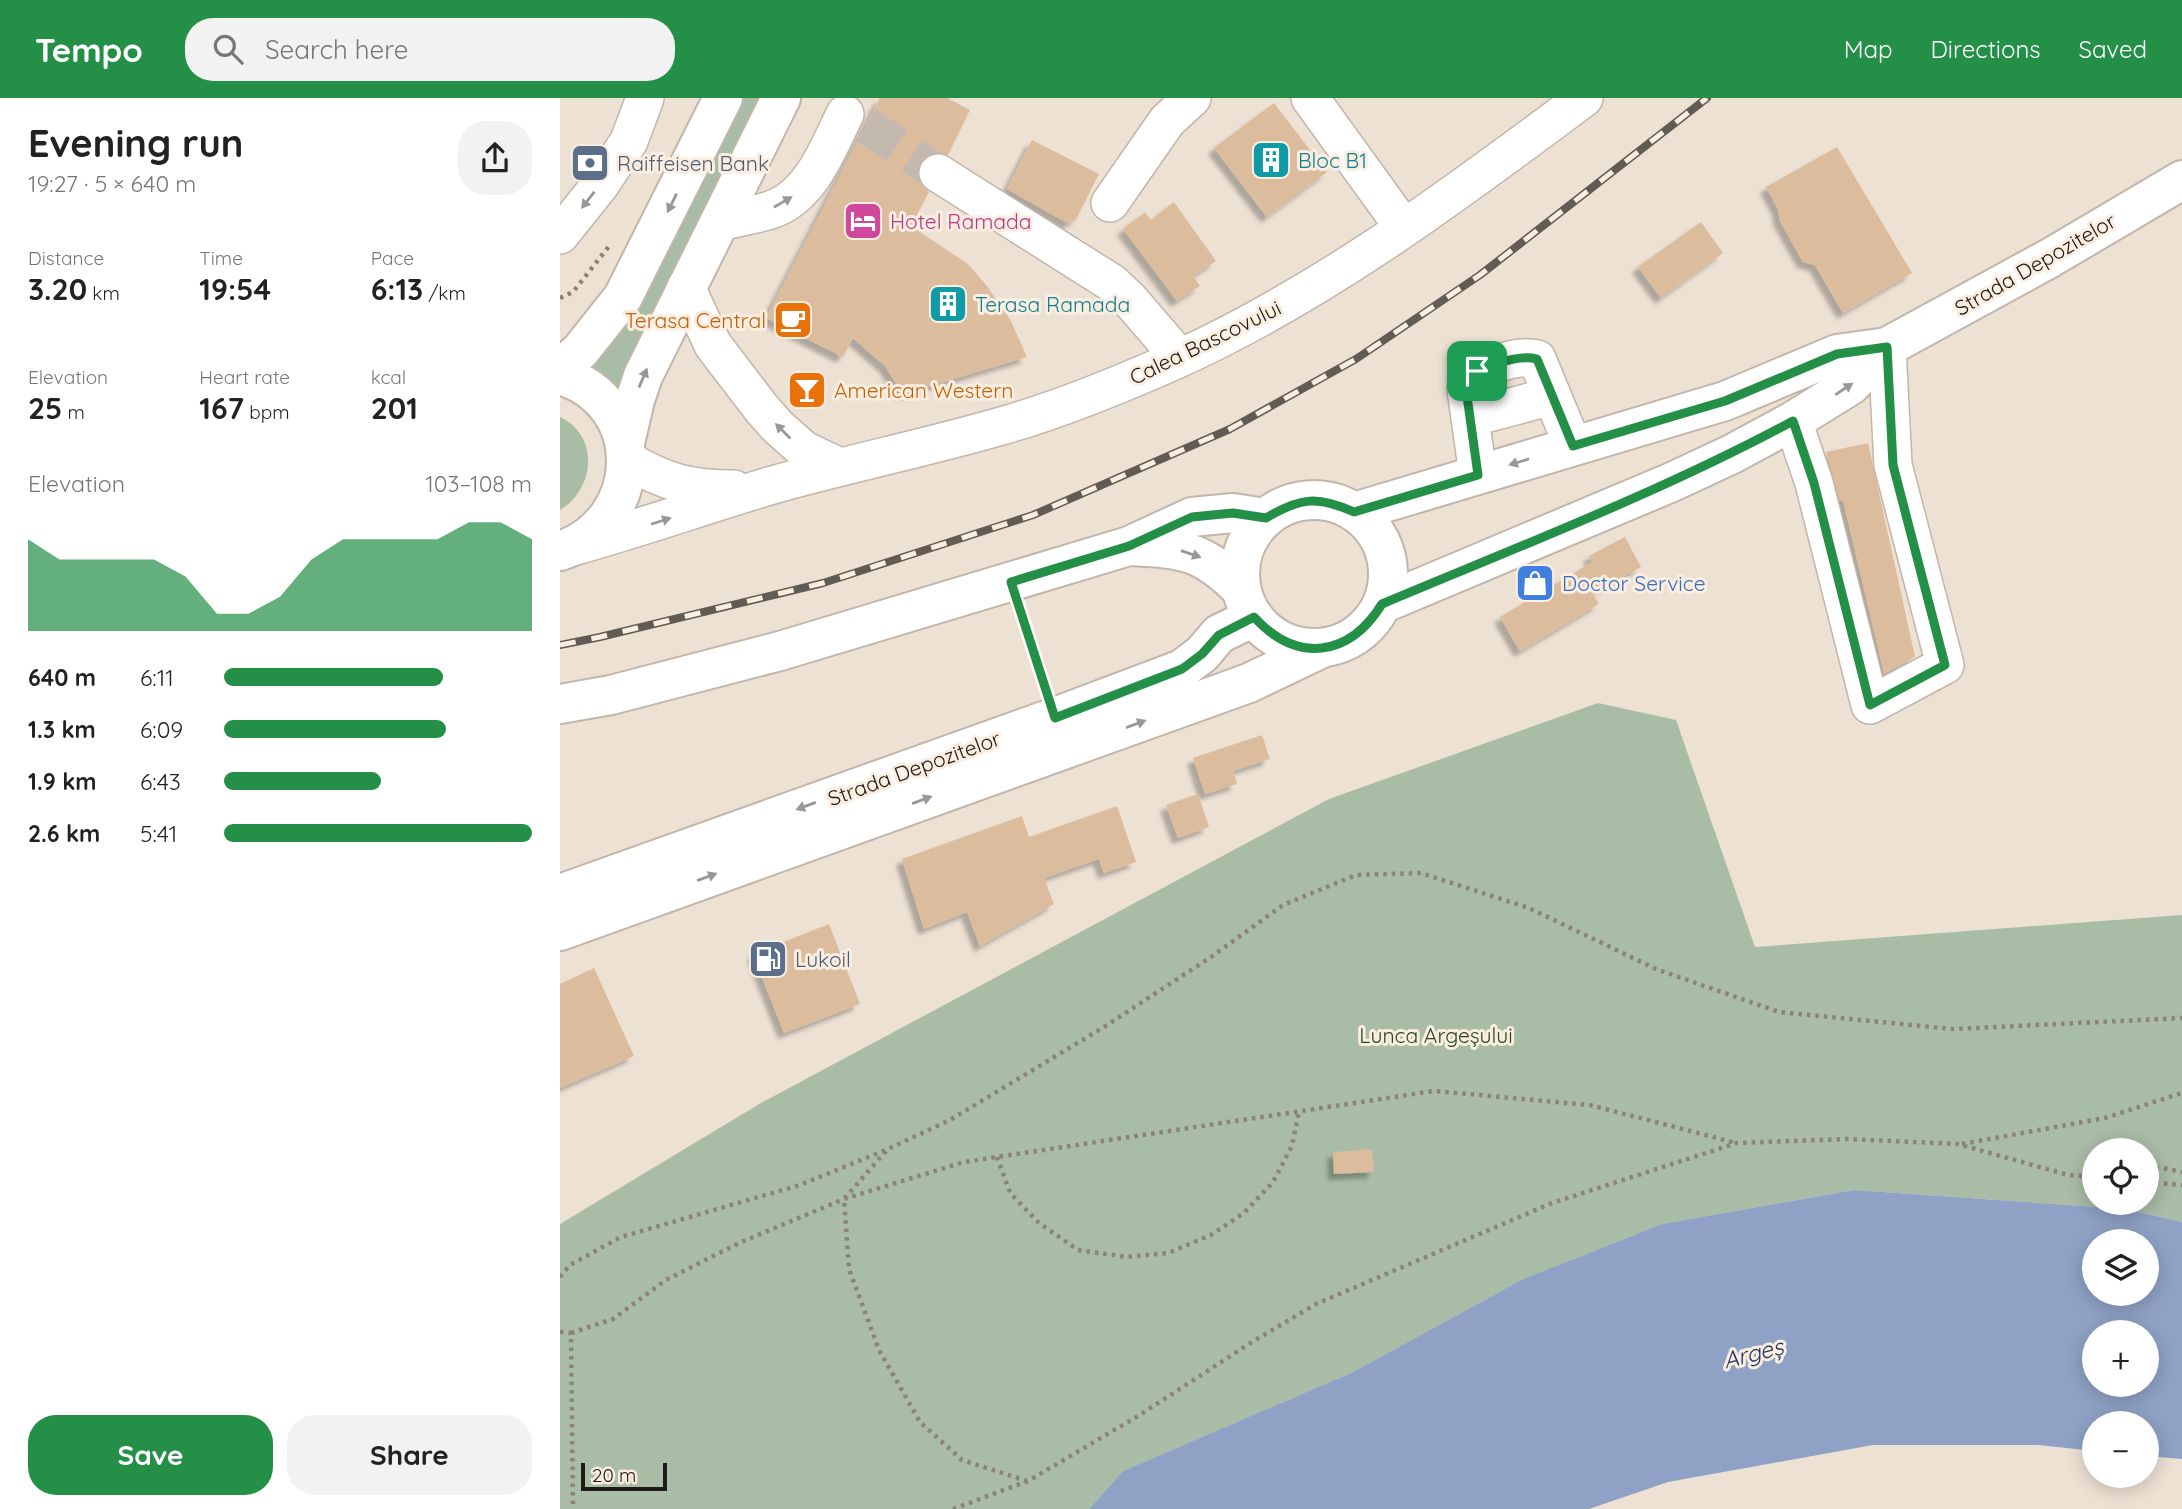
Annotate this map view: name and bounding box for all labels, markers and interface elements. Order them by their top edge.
search box [185,18,675,81]
text: Tempo [35,29,143,70]
icon: search [209,30,247,68]
text: Search here [265,33,408,66]
text: Map [1844,34,1893,64]
text: Directions [1931,34,2041,64]
text: Saved [2079,34,2147,64]
text: Evening run [28,119,243,167]
button: share [458,121,532,195]
building icon: Bloc B1 [1250,139,1292,181]
bank icon: Raiffeisen Bank [569,142,611,184]
place label: Bloc B1 [1298,147,1367,173]
place label: Raiffeisen Bank [617,150,769,176]
text: 19:27 · 5 × 640 m [28,169,196,198]
one-way arrow [581,190,596,208]
one-way arrow [666,193,677,213]
one-way arrow [774,196,793,208]
hotel icon: Hotel Ramada [842,200,884,242]
street label: Strada Depozitelor [1950,207,2120,321]
place label: Hotel Ramada [890,208,1031,234]
text: Distance [28,246,104,270]
text: Time [199,246,243,270]
text: Pace [371,246,414,270]
text: 3.20 [28,270,87,308]
text: 19:54 [199,270,271,308]
text: 6:13 [371,270,423,308]
text: km [87,281,120,305]
text: /km [423,281,466,305]
building icon: Terasa Ramada [927,283,969,325]
place label: Terasa Ramada [975,291,1130,317]
street label: Calea Bascovului [1125,294,1285,390]
cafe icon: Terasa Central [772,299,814,341]
place label: Terasa Central [625,307,766,333]
pin [1447,341,1507,401]
icon: arrive [1458,352,1496,390]
text: Elevation [28,365,108,389]
text: Heart rate [199,365,290,389]
text: kcal [371,365,406,389]
one-way arrow [638,367,649,388]
bar icon: American Western [786,369,828,411]
place label: American Western [834,377,1013,403]
one-way arrow [1835,382,1853,396]
text: 25 [28,389,62,427]
text: 167 [199,389,244,427]
text: 201 [371,389,418,427]
text: m [62,400,85,424]
text: bpm [244,400,290,424]
one-way arrow [774,423,791,440]
one-way arrow [1509,458,1530,468]
text: Elevation [28,469,125,498]
text: 103–108 m [425,469,532,498]
one-way arrow [651,515,672,525]
one-way arrow [1181,549,1202,560]
shop icon: Doctor Service [1514,562,1556,604]
place label: Doctor Service [1562,570,1706,596]
text: 640 m [28,663,96,692]
text: 6:11 [140,663,174,692]
text: 1.3 km [28,715,96,744]
text: 6:09 [140,715,183,744]
one-way arrow [1125,718,1146,729]
street label: Strada Depozitelor [824,725,1004,811]
text: 1.9 km [28,767,96,796]
text: 6:43 [140,767,181,796]
one-way arrow [911,794,932,805]
one-way arrow [796,801,817,812]
text: 2.6 km [28,819,100,848]
text: 5:41 [140,819,177,848]
one-way arrow [697,871,718,882]
fuel station icon: Lukoil [747,938,789,980]
place label: Lukoil [795,946,851,972]
park label: Lunca Argeșului [1359,1022,1513,1048]
map controls [2082,1138,2159,1488]
button: locate [2082,1138,2159,1215]
button: layers [2082,1229,2159,1306]
button: + [2082,1320,2159,1397]
water label: Argeș [1720,1331,1788,1374]
button: − [2082,1411,2159,1488]
button: Save [28,1415,273,1495]
button: Share [287,1415,532,1495]
scale bar [581,1460,667,1492]
text: 20 m [592,1463,636,1487]

